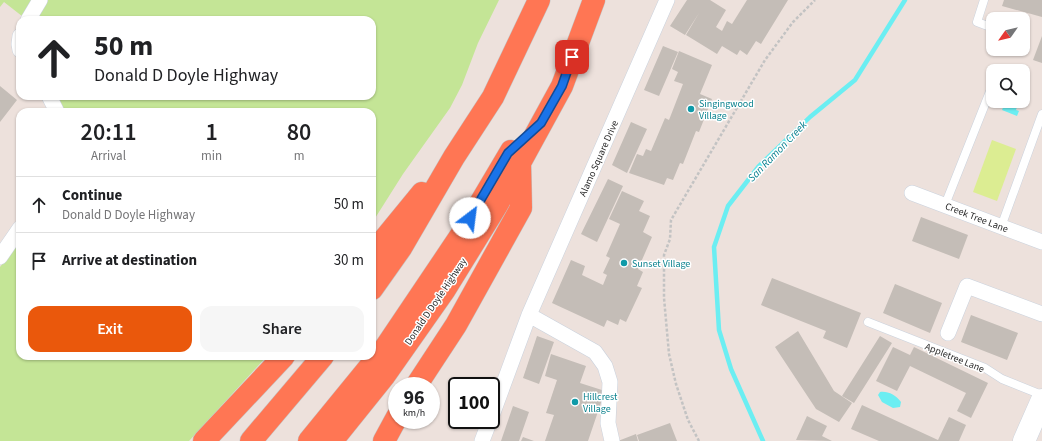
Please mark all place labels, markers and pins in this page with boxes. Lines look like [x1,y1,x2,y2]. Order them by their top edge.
pin [555,40,589,74]
place label: Singingwood Village [699,97,754,123]
marker: Singingwood Village [686,104,696,114]
place label: Sunset Village [632,257,690,271]
marker: Sunset Village [619,258,629,268]
place label: Hillcrest Village [583,390,618,416]
marker: Hillcrest Village [570,397,580,407]

